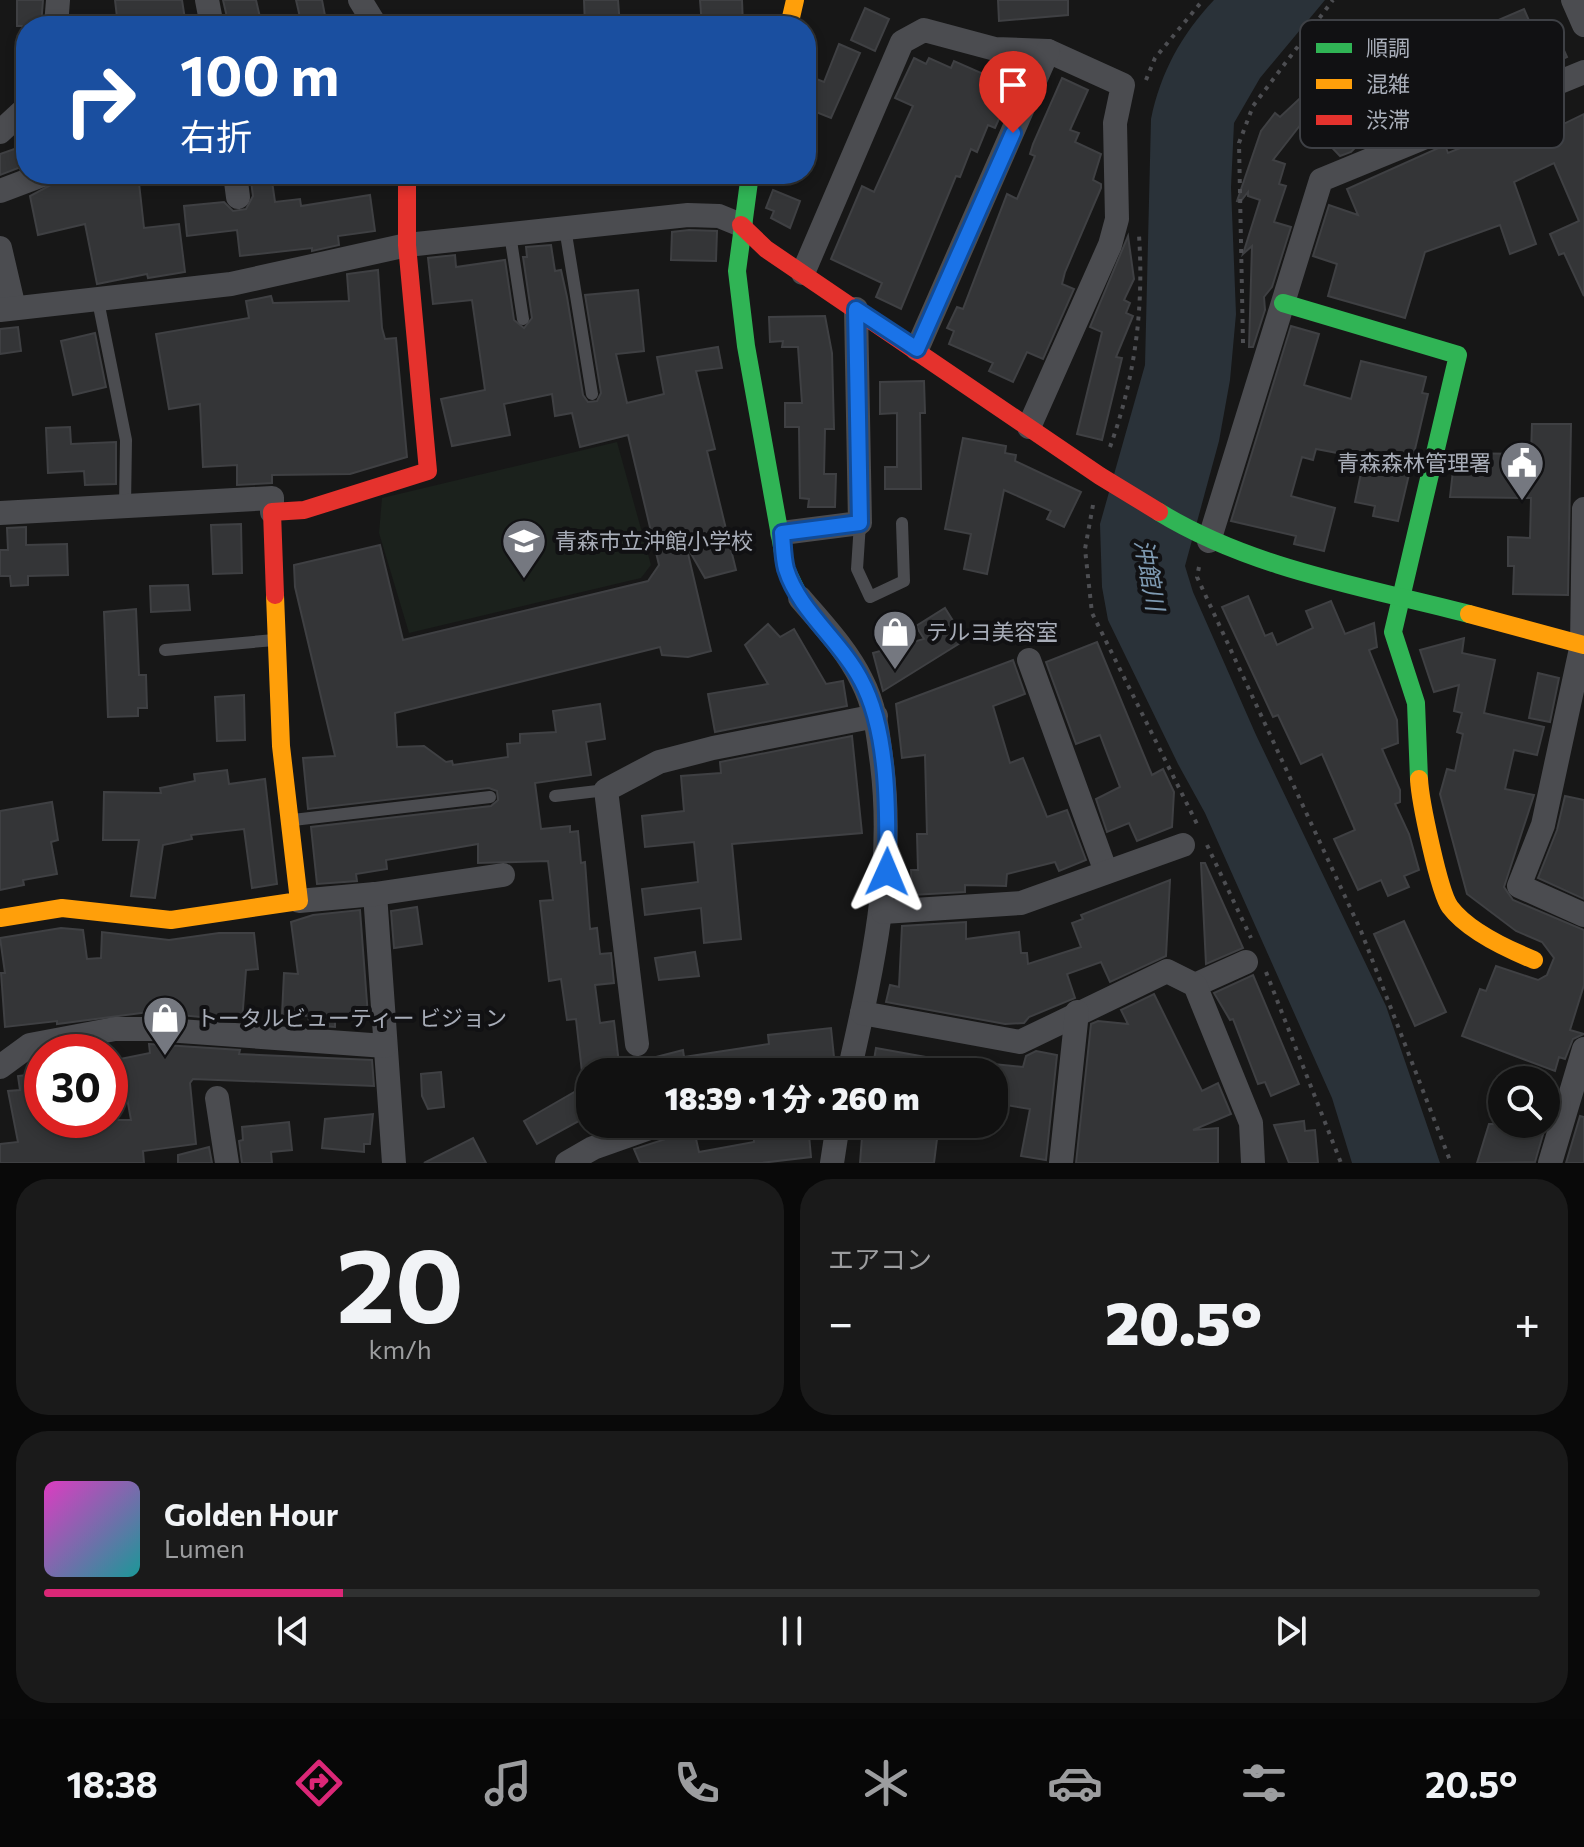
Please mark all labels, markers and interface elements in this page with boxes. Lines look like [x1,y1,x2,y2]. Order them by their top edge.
legend [1300,20,1564,148]
text: 順調 [1366,34,1410,61]
text: 100 m [180,39,339,108]
icon: right [48,48,152,152]
pin [979,51,1047,133]
icon: arrive [991,63,1035,107]
text: 混雑 [1366,70,1410,97]
text: 渋滞 [1366,106,1410,133]
text: 右折 [180,113,252,157]
public building icon: 青森森林管理署 [1498,439,1546,502]
place label: 青森森林管理署 [1337,449,1491,476]
school or university icon: 青森市立沖館小学校 [500,517,548,580]
place label: 青森市立沖館小学校 [555,527,753,554]
water label: 沖館川 [1130,537,1172,616]
shop icon: テルヨ美容室 [871,608,919,671]
place label: テルヨ美容室 [926,618,1058,645]
position arrow [845,830,929,914]
shop icon: トータルビューティー ビジョン [141,994,189,1057]
place label: トータルビューティー ビジョン [196,1004,507,1031]
speed limit sign: 30 [24,1034,128,1138]
map controls [1488,1066,1560,1138]
button: search [1488,1066,1560,1138]
text: 18:39 · 1 分 · 260 m [665,1079,919,1116]
text: 20 [336,1217,464,1344]
text: エアコン [828,1243,932,1274]
text: 20.5° [1105,1284,1262,1357]
text: − [828,1294,853,1348]
text: + [1514,1294,1540,1348]
text: km/h [368,1333,432,1364]
text: Golden Hour [164,1495,338,1532]
text: Lumen [164,1532,245,1563]
icon: previous [271,1609,315,1653]
icon: pause [770,1609,814,1653]
icon: next [1269,1609,1313,1653]
icon: directions [291,1755,347,1811]
icon: music [480,1755,536,1811]
icon: phone [669,1755,725,1811]
icon: climate [858,1755,914,1811]
icon: car [1047,1755,1103,1811]
icon: filters [1236,1755,1292,1811]
text: 18:38 [67,1761,158,1805]
text: 20.5° [1425,1761,1517,1805]

